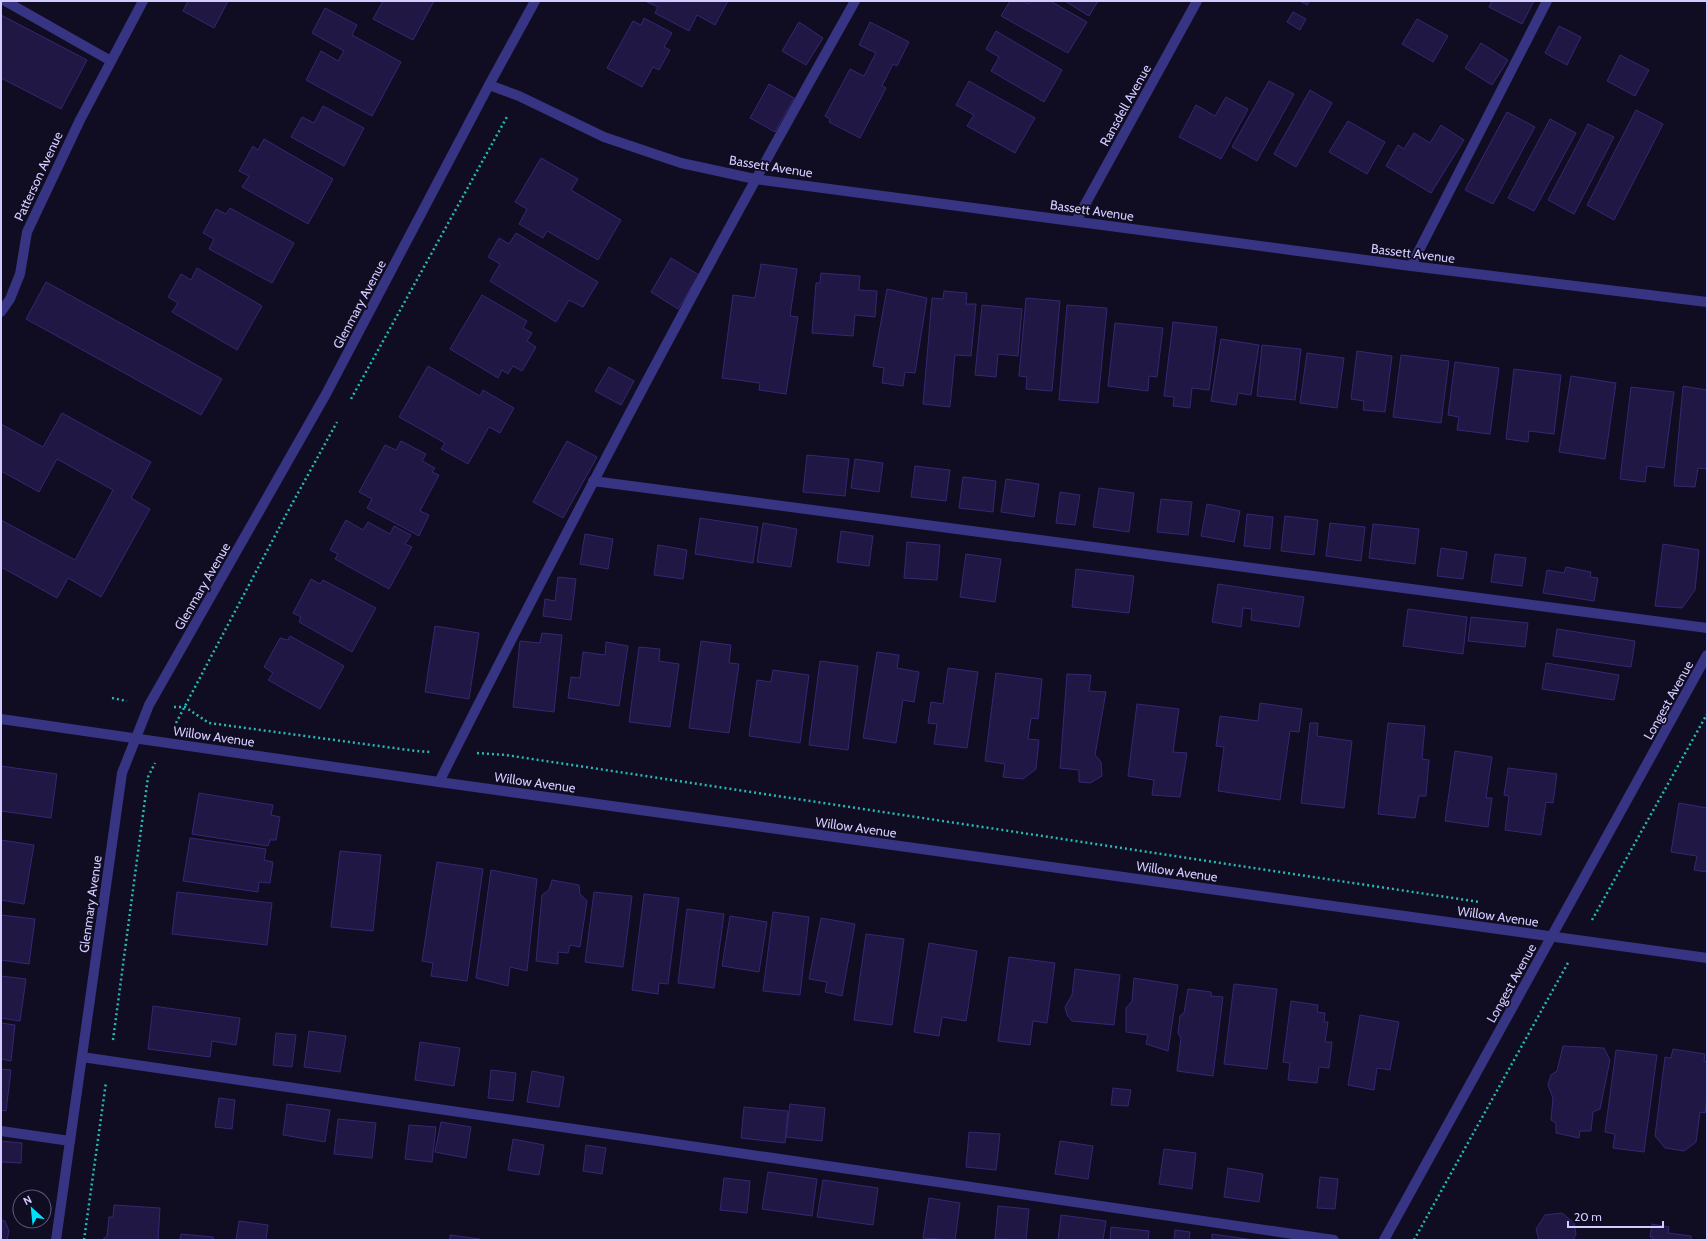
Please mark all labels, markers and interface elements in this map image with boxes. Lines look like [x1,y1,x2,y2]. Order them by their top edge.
street label: Ransdell Avenue [1096,61,1154,149]
street label: Patterson Avenue [10,128,66,223]
street label: Bassett Avenue [728,152,814,181]
street label: Bassett Avenue [1049,196,1135,224]
street label: Bassett Avenue [1370,240,1456,266]
street label: Glenmary Avenue [329,257,389,351]
street label: Glenmary Avenue [171,539,234,632]
street label: Longest Avenue [1640,657,1696,742]
street label: Willow Avenue [172,722,256,750]
street label: Willow Avenue [493,768,577,796]
street label: Willow Avenue [814,813,898,841]
street label: Glenmary Avenue [75,854,105,954]
street label: Willow Avenue [1135,857,1219,885]
street label: Willow Avenue [1456,902,1540,930]
street label: Longest Avenue [1483,940,1539,1025]
north arrow [12,1189,52,1229]
text: N [21,1192,34,1208]
scale bar [1568,1203,1663,1229]
text: 20 m [1574,1209,1602,1224]

